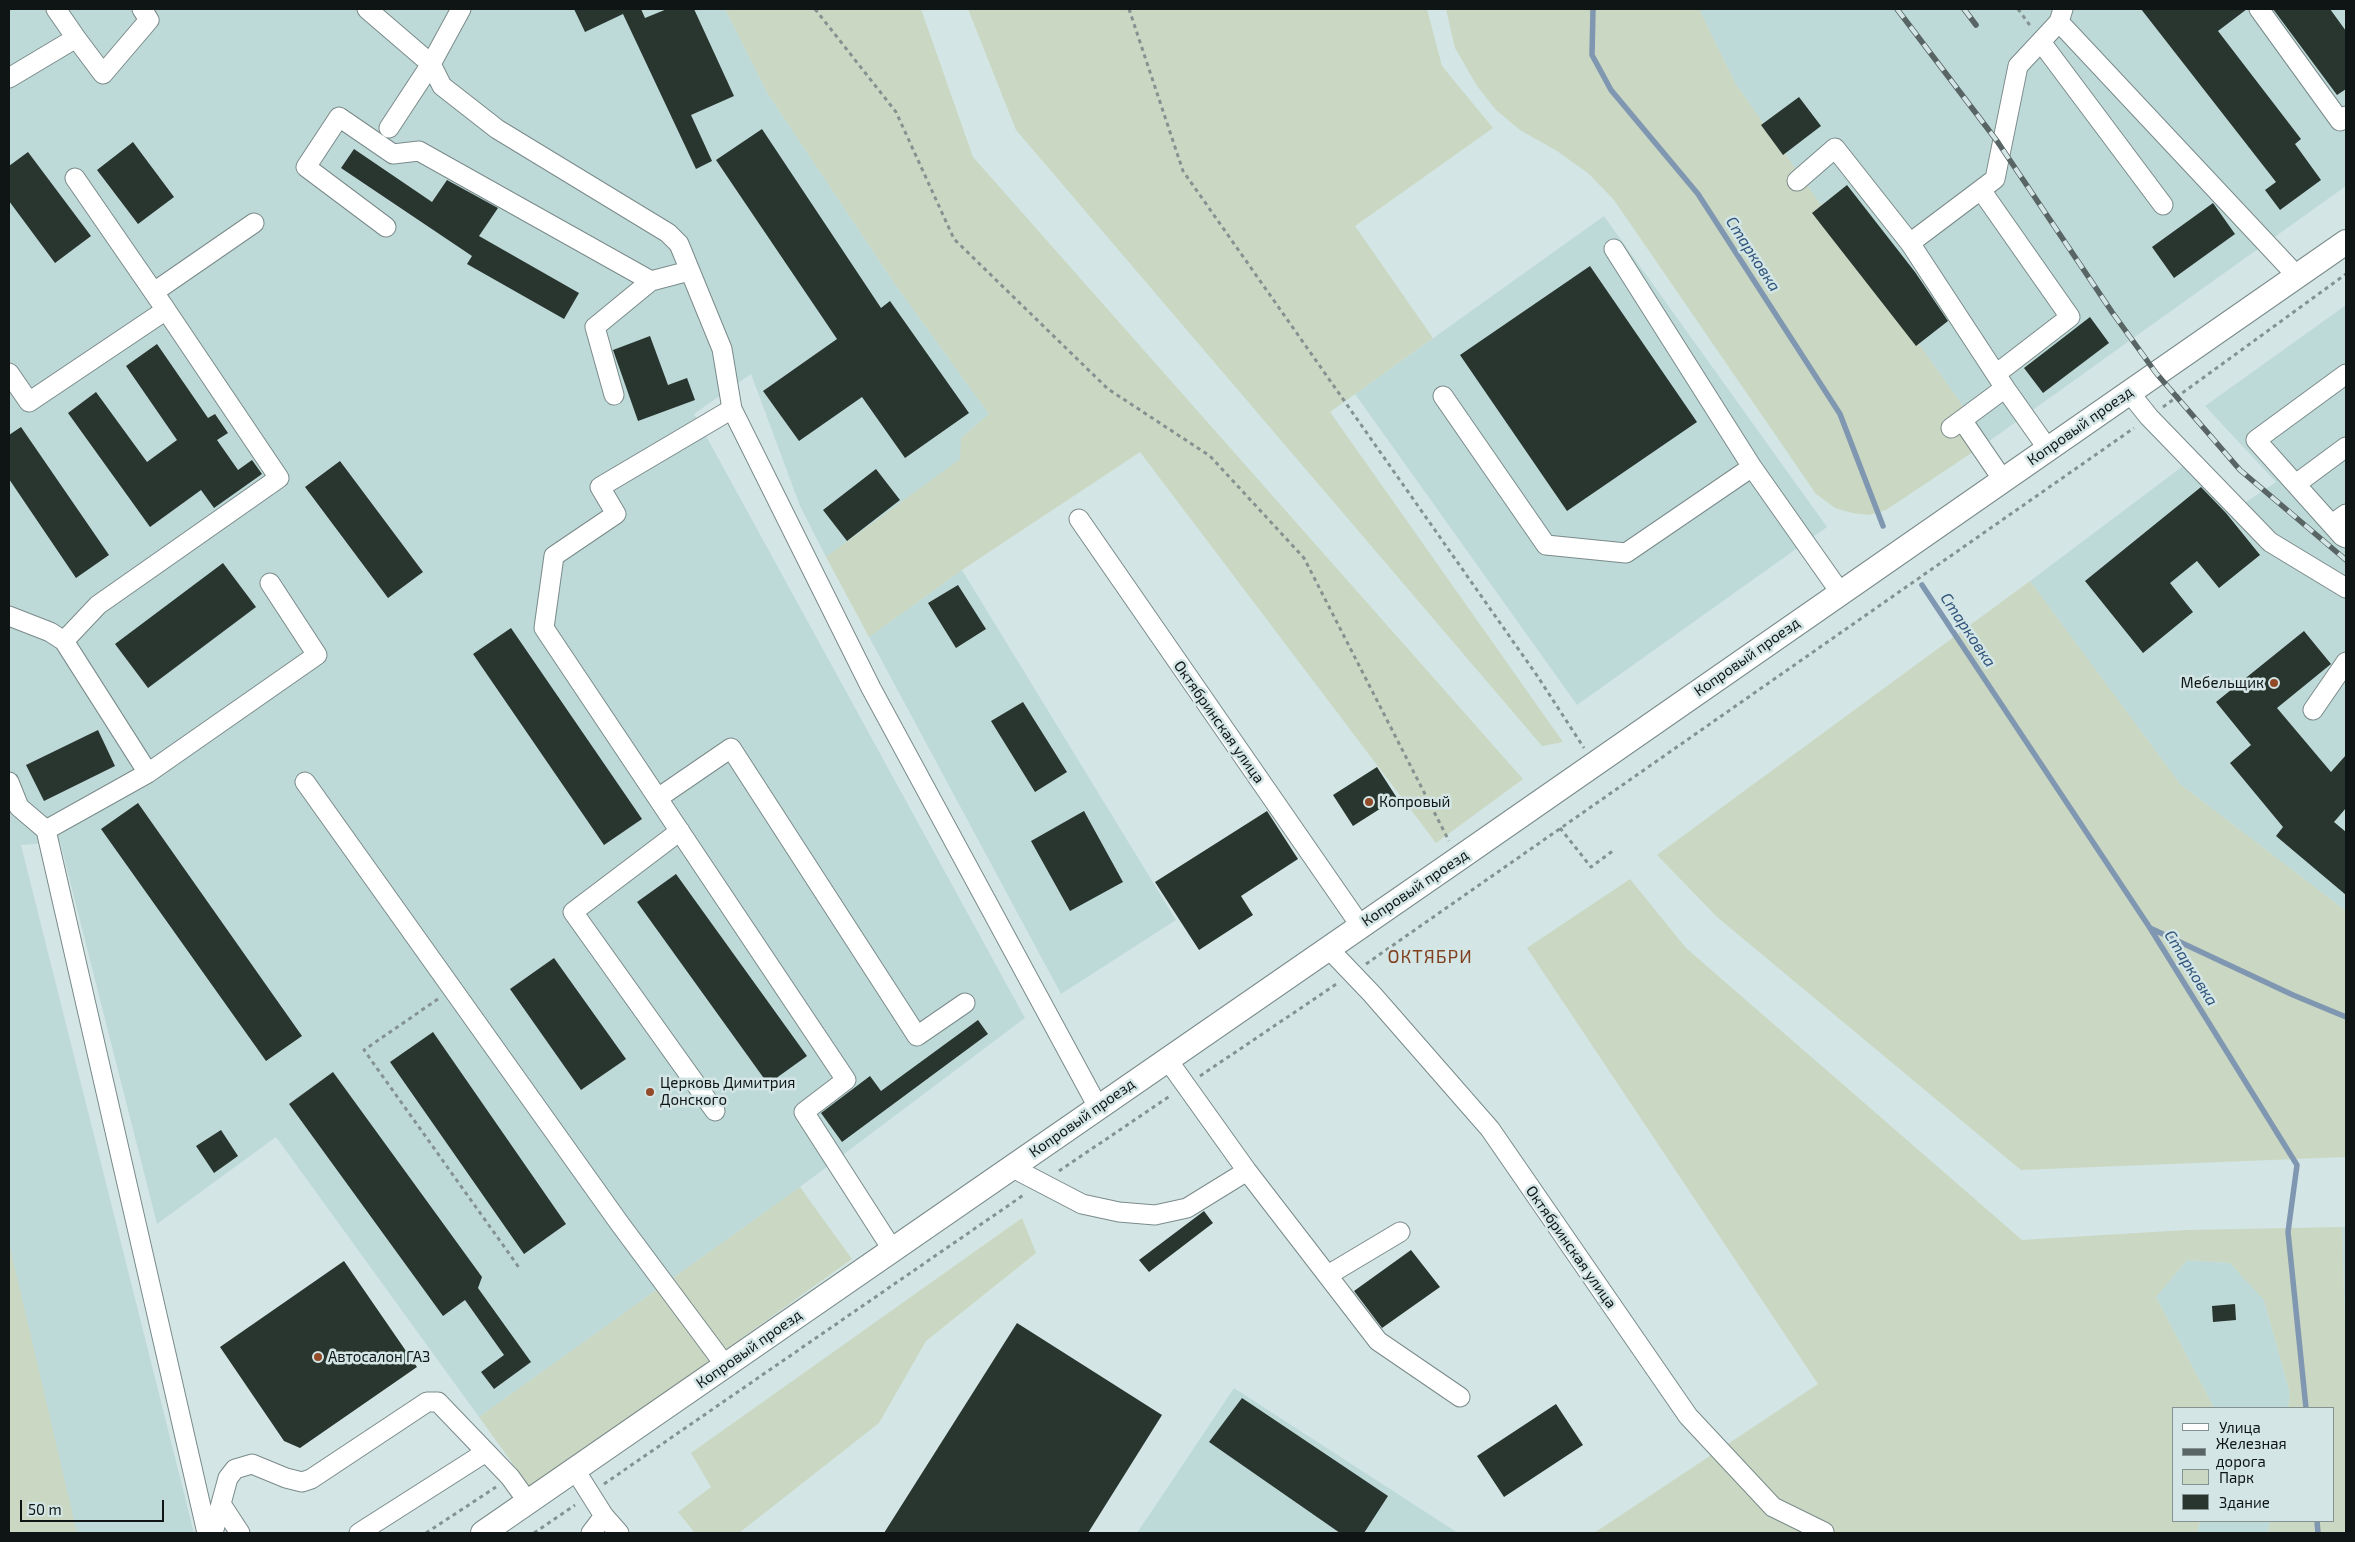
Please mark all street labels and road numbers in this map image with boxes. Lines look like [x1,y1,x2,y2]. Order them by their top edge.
street label: Копровый проезд [2024,383,2136,469]
street label: Копровый проезд [1691,614,1803,700]
street label: Октябринская улица [1170,657,1268,787]
street label: Копровый проезд [1358,846,1472,930]
street label: Копровый проезд [1026,1075,1138,1161]
street label: Октябринская улица [1522,1182,1620,1312]
street label: Копровый проезд [693,1306,805,1392]

